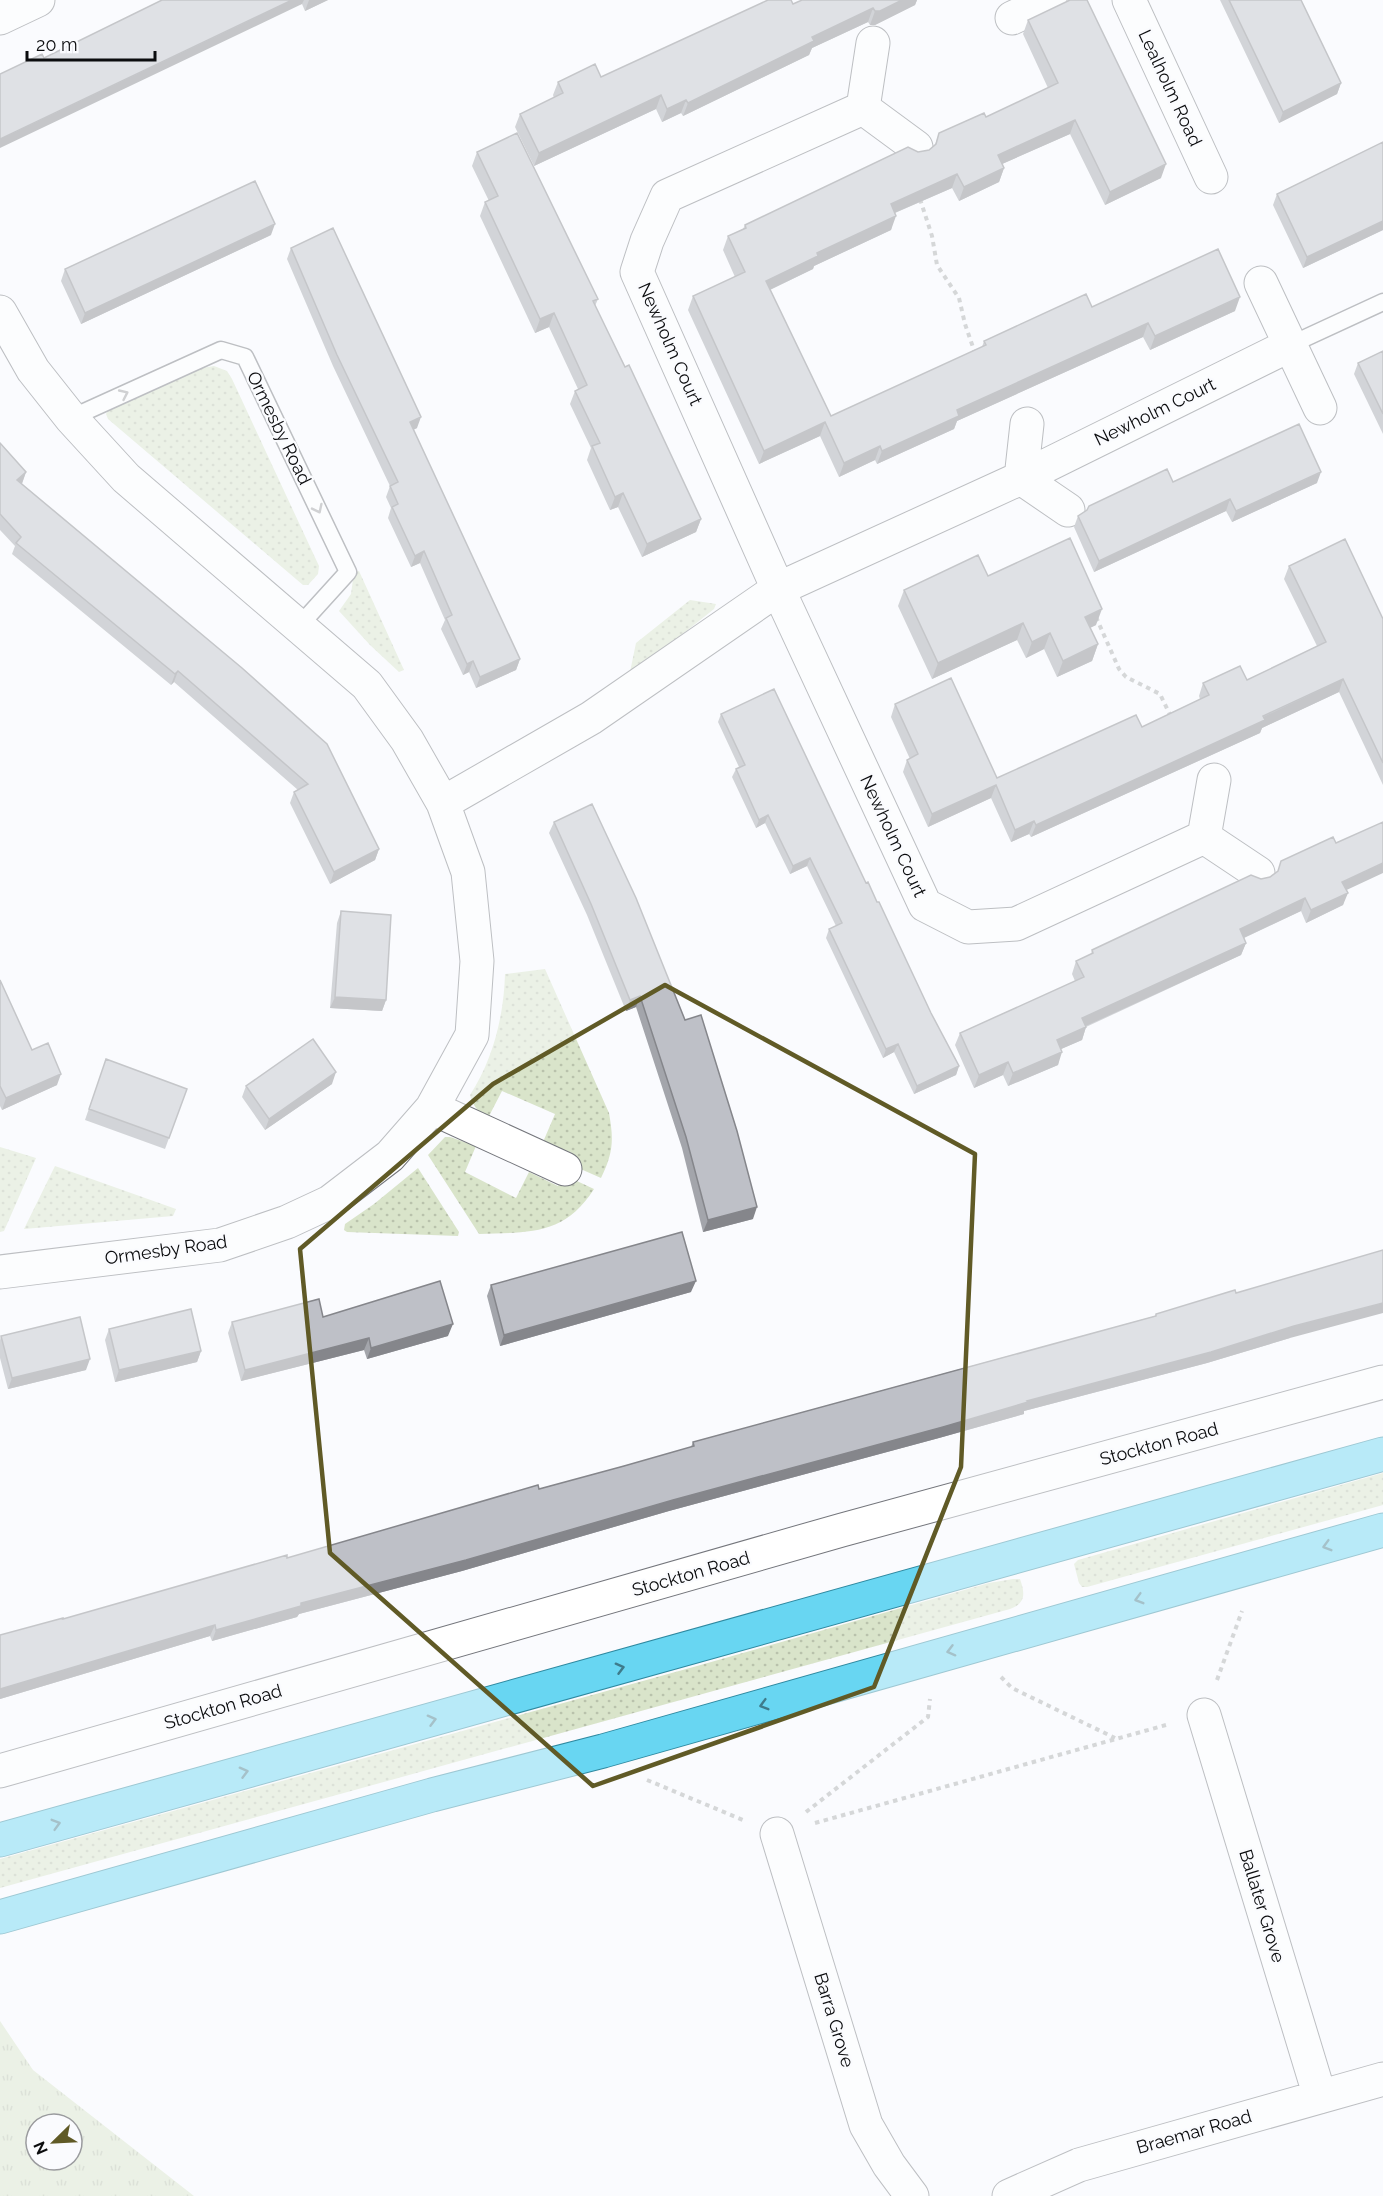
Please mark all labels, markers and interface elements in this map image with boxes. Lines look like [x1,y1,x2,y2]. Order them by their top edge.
scale bar [27,24,154,62]
street label: Lealholm Road [1134,26,1207,149]
text: 20 m [36,34,78,55]
street label: Newholm Court [634,279,707,408]
street label: Ormesby Road [243,368,316,488]
street label: Newholm Court [1091,373,1219,450]
one-way arrow [118,390,129,402]
one-way arrow [310,503,322,514]
street label: Newholm Court [856,772,931,900]
street label: Ormesby Road [103,1231,228,1268]
street label: Stockton Road [1097,1418,1220,1469]
one-way arrow [1322,1539,1333,1551]
street label: Stockton Road [630,1547,752,1600]
one-way arrow [1134,1592,1144,1605]
one-way arrow [946,1644,957,1656]
one-way arrow [615,1662,625,1675]
street label: Stockton Road [162,1680,284,1733]
one-way arrow [759,1698,770,1710]
one-way arrow [427,1714,437,1727]
one-way arrow [238,1767,249,1779]
one-way arrow [50,1819,61,1831]
street label: Ballater Grove [1235,1847,1290,1965]
street label: Barra Grove [810,1970,859,2070]
street label: Braemar Road [1134,2105,1254,2158]
north arrow [24,2112,84,2172]
text: N [30,2138,52,2157]

